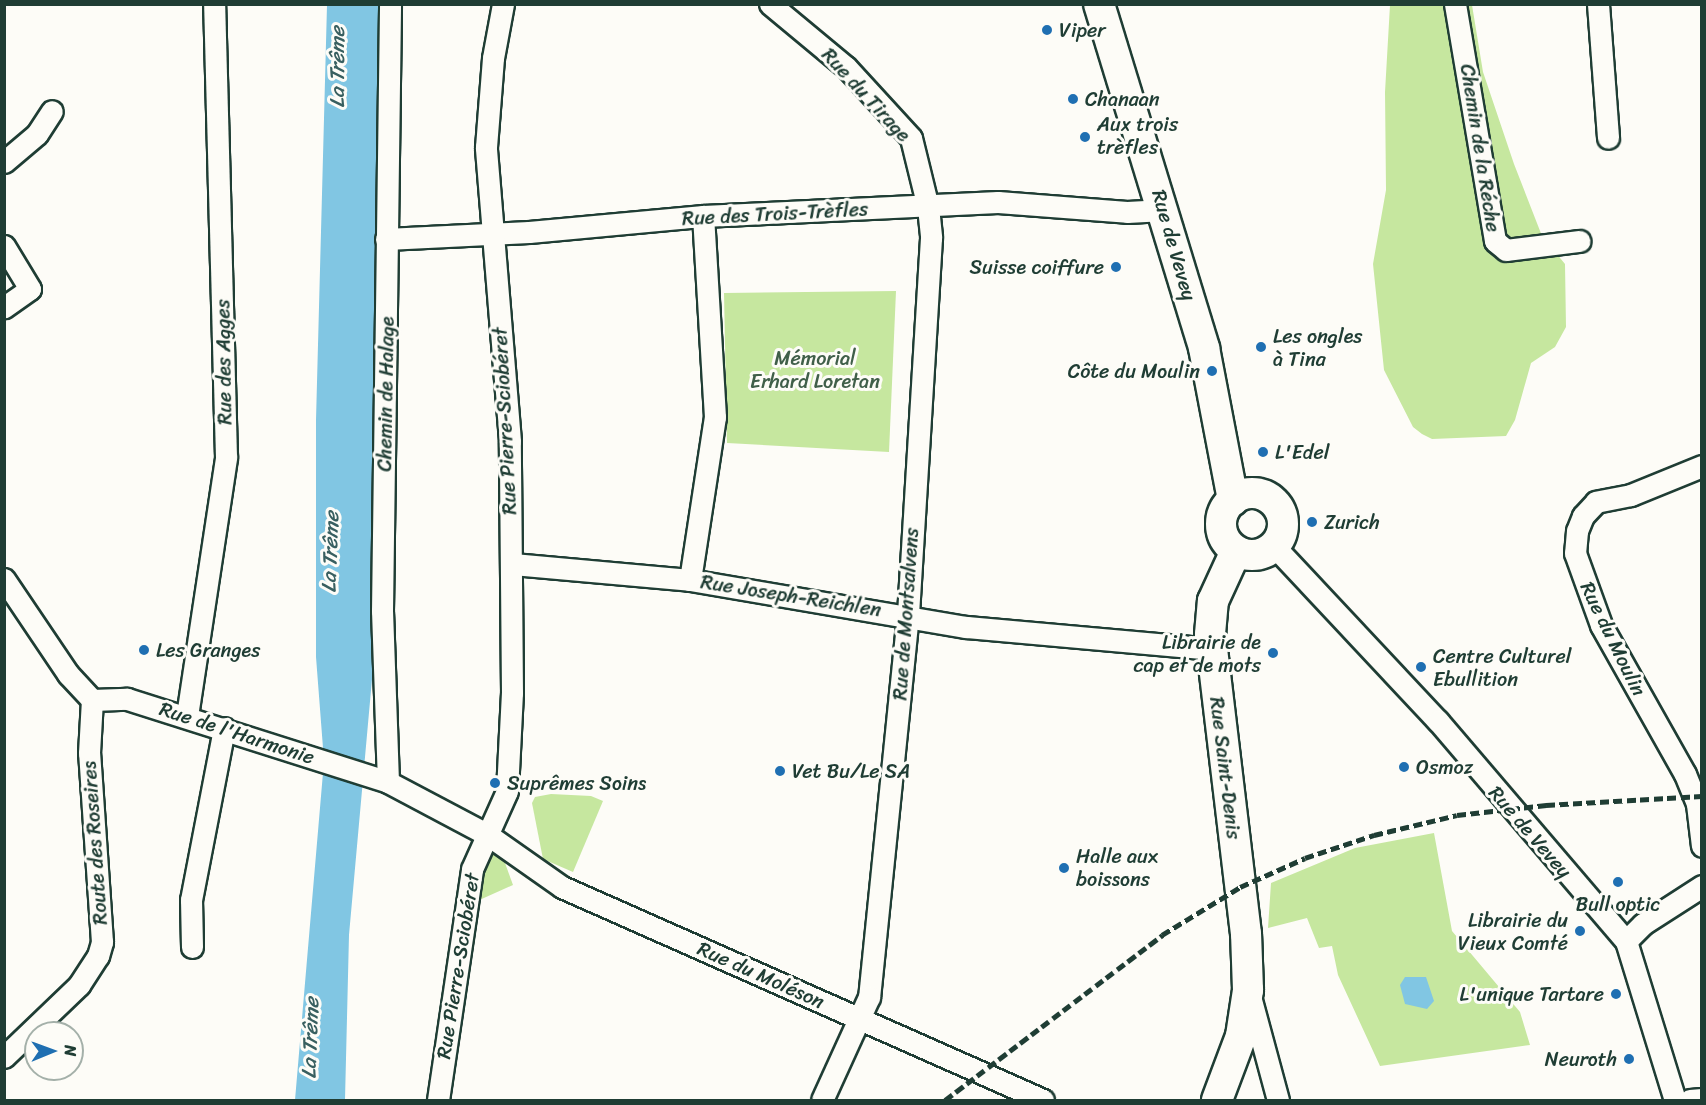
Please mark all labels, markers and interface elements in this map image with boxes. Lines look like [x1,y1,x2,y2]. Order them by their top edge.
place label: Viper [1059,18,1105,42]
marker: Viper [1040,23,1054,37]
water label: La Trême [324,26,350,108]
street label: Rue du Tirage [817,43,915,147]
street label: Chemin de la Réche [1455,62,1505,234]
place label: Chanaan [1085,87,1160,111]
marker: Chanaan [1066,92,1080,106]
place label: Aux trois trèfles [1097,113,1177,160]
marker: Aux trois trèfles [1078,130,1092,144]
street label: Rue de Vevey [1147,186,1201,304]
street label: Rue des Trois-Trèfles [681,197,869,231]
place label: Suisse coiffure [969,255,1104,279]
marker: Suisse coiffure [1109,260,1123,274]
street label: Rue des Agges [211,299,237,425]
street label: Chemin de Halage [373,316,399,472]
place label: Les ongles à Tina [1273,324,1363,371]
street label: Rue Pierre-Sciobéret [488,327,522,515]
marker: Les ongles à Tina [1254,340,1268,354]
park label: Mémorial Erhard Loretan [749,346,881,393]
place label: Côte du Moulin [1067,359,1200,383]
marker: Côte du Moulin [1205,364,1219,378]
place label: L'Edel [1275,440,1329,464]
marker: L'Edel [1256,445,1270,459]
place label: Zurich [1324,510,1380,534]
water label: La Trême [316,511,344,593]
marker: Zurich [1305,515,1319,529]
street label: Rue de Montsalvens [888,527,924,701]
street label: Rue Joseph-Reichlen [699,570,883,622]
street label: Rue du Moulin [1575,578,1651,700]
place label: Librairie de cap et de mots [1133,630,1261,677]
place label: Les Granges [156,638,261,662]
marker: Les Granges [137,643,151,657]
place label: Centre Culturel Ebullition [1433,644,1571,691]
marker: Librairie de cap et de mots [1266,646,1280,660]
marker: Centre Culturel Ebullition [1414,660,1428,674]
street label: Rue Saint-Denis [1204,696,1246,840]
street label: Rue de l'Harmonie [156,697,318,769]
place label: Osmoz [1416,755,1473,779]
street label: Route des Roseires [77,759,113,927]
place label: Vet Bu/Le SA [792,759,910,783]
marker: Osmoz [1397,760,1411,774]
marker: Vet Bu/Le SA [773,764,787,778]
place label: Suprêmes Soins [507,771,648,795]
marker: Suprêmes Soins [488,776,502,790]
street label: Rue de Vevey [1483,781,1577,883]
place label: Halle aux boissons [1076,844,1158,891]
marker: Halle aux boissons [1057,861,1071,875]
street label: Rue Pierre-Sciobéret [432,872,484,1060]
marker: Bull optic [1611,875,1625,889]
place label: Bull optic [1576,892,1660,916]
place label: Librairie du Vieux Comté [1457,908,1568,955]
marker: Librairie du Vieux Comté [1573,924,1587,938]
street label: Rue du Moléson [693,936,829,1014]
place label: L'unique Tartare [1460,982,1604,1006]
marker: L'unique Tartare [1609,987,1623,1001]
water label: La Trême [296,997,324,1079]
north arrow [24,1021,84,1081]
text: N [56,1045,85,1057]
place label: Neuroth [1545,1047,1617,1071]
marker: Neuroth [1622,1052,1636,1066]

